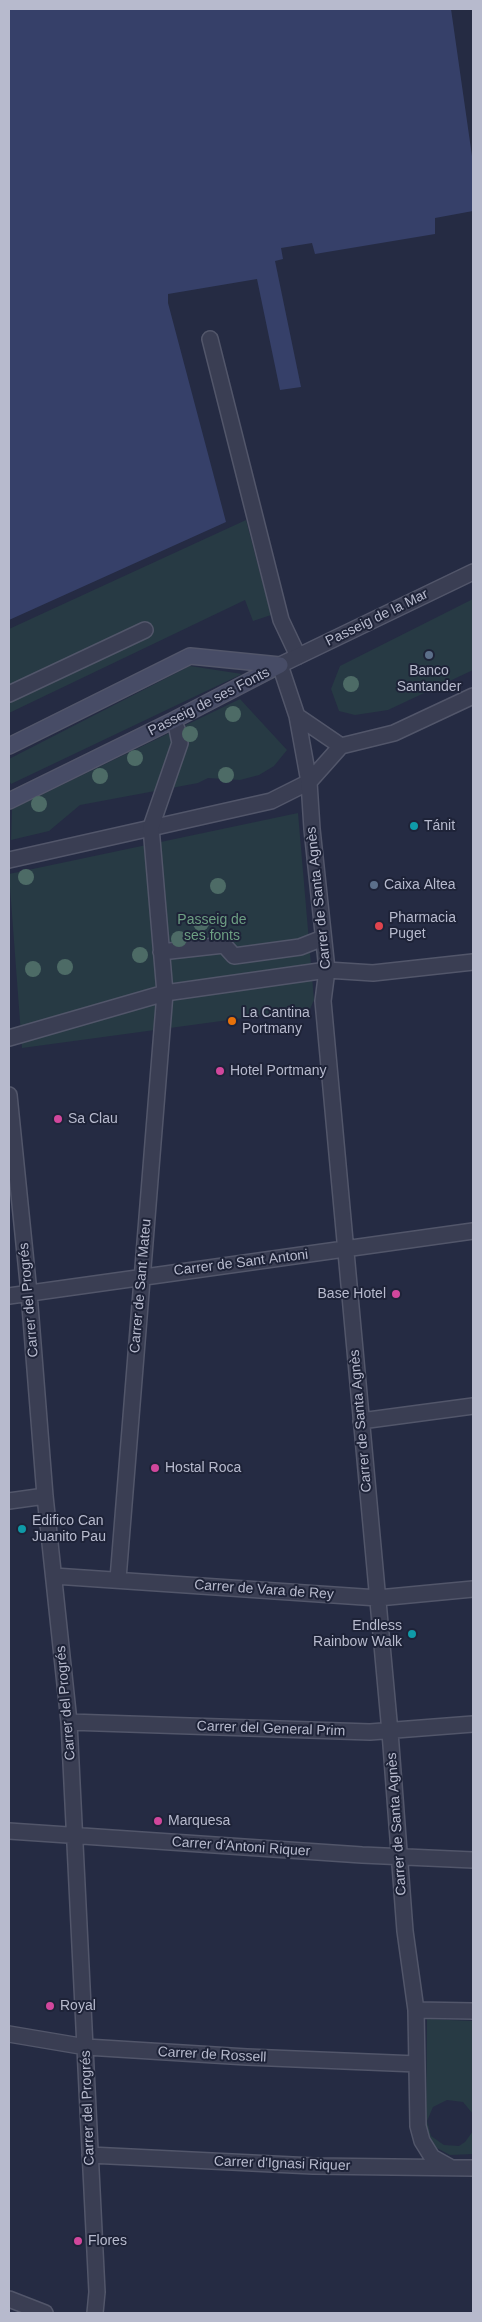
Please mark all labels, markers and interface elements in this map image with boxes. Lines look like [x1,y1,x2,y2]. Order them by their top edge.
street label: Passeig de la Mar [323,586,431,650]
marker: Banco Santander [423,649,435,661]
place label: Banco Santander [397,663,461,696]
street label: Passeig de ses Fonts [146,664,272,740]
place label: Tánit [424,818,455,834]
marker: Tánit [408,820,420,832]
street label: Carrer de Santa Agnès [303,826,335,970]
place label: Caixa Altea [384,877,456,893]
marker: Caixa Altea [368,879,380,891]
place label: Pharmacia Puget [389,910,456,942]
park label: Passeig de ses fonts [177,912,247,944]
marker: Pharmacia Puget [373,920,385,932]
place label: La Cantina Portmany [242,1005,310,1038]
marker: La Cantina Portmany [226,1015,238,1027]
place label: Hotel Portmany [230,1063,326,1079]
marker: Hotel Portmany [214,1065,226,1077]
place label: Sa Clau [68,1111,118,1127]
marker: Sa Clau [52,1113,64,1125]
street label: Carrer de Sant Mateu [127,1218,155,1354]
street label: Carrer del Progrés [16,1242,42,1358]
street label: Carrer de Sant Antoni [173,1246,309,1280]
place label: Base Hotel [318,1286,386,1302]
marker: Base Hotel [390,1288,402,1300]
street label: Carrer de Santa Agnès [346,1349,376,1493]
place label: Hostal Roca [165,1460,241,1476]
marker: Hostal Roca [149,1462,161,1474]
place label: Edifico Can Juanito Pau [32,1513,106,1545]
marker: Edifico Can Juanito Pau [16,1523,28,1535]
street label: Carrer de Vara de Rey [194,1577,334,1603]
place label: Endless Rainbow Walk [313,1618,402,1650]
marker: Endless Rainbow Walk [406,1628,418,1640]
street label: Carrer del Progrés [53,1645,79,1761]
street label: Carrer del General Prim [196,1718,346,1740]
street label: Carrer de Santa Agnès [384,1752,410,1896]
place label: Marquesa [168,1813,230,1829]
marker: Marquesa [152,1815,164,1827]
street label: Carrer d'Antoni Riquer [171,1834,311,1860]
place label: Royal [60,1998,96,2014]
marker: Royal [44,2000,56,2012]
street label: Carrer de Rossell [157,2044,267,2066]
street label: Carrer del Progrés [78,2050,98,2166]
street label: Carrer d'Ignasi Riquer [213,2153,351,2175]
place label: Flores [88,2233,127,2249]
marker: Flores [72,2235,84,2247]

